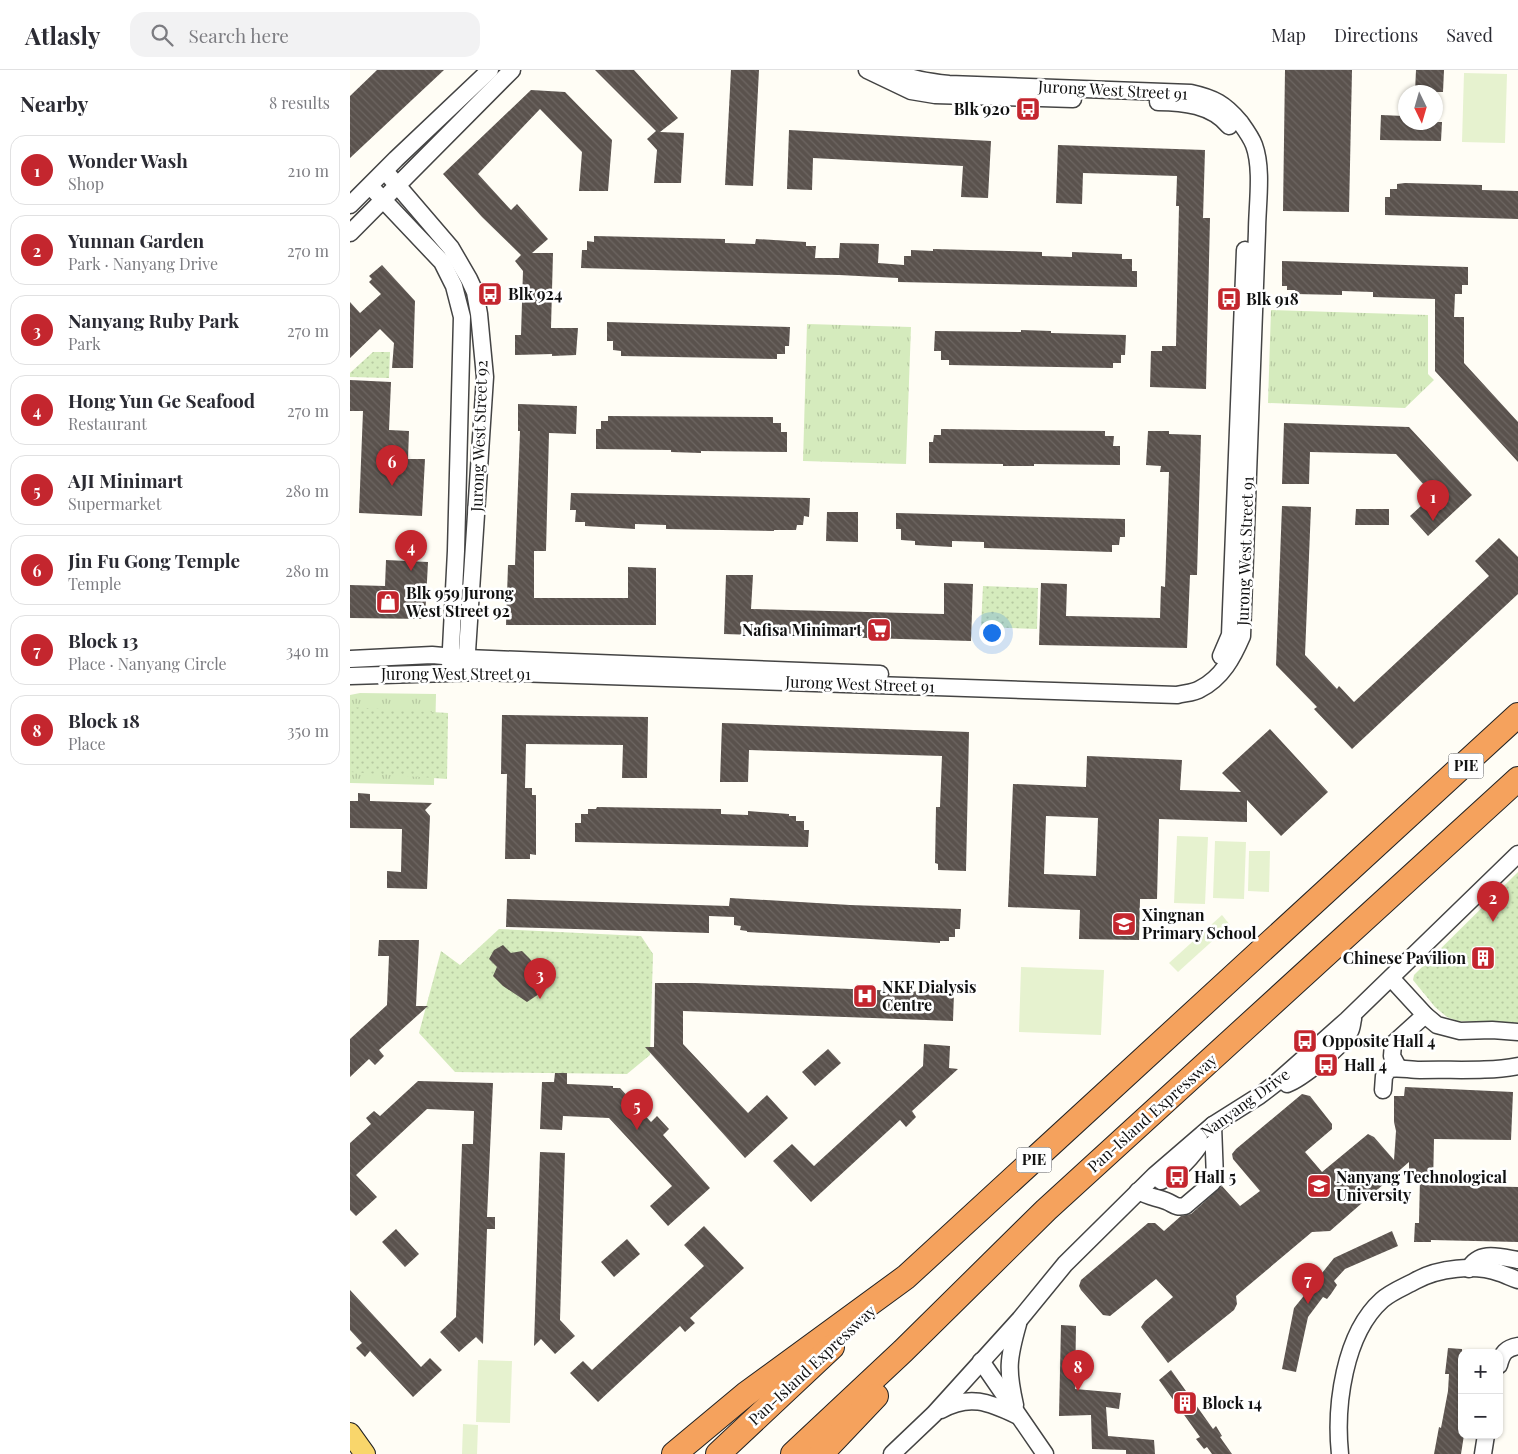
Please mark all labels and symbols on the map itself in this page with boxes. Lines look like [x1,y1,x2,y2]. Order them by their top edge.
street label: Jurong West Street 91 [1037,75,1188,104]
north arrow [1398,85,1443,130]
bus stop icon: Blk 920 [1015,96,1041,122]
place label: Blk 920 [954,98,1010,119]
bus stop icon: Blk 924 [477,281,503,307]
place label: Blk 924 [508,283,562,304]
bus stop icon: Blk 918 [1216,286,1242,312]
place label: Blk 918 [1246,288,1299,309]
street label: Jurong West Street 92 [465,360,492,513]
pin: 6 [376,445,408,486]
street label: Jurong West Street 91 [1231,476,1258,627]
pin: 1 [1417,480,1449,521]
pin: 4 [395,530,427,571]
place label: Blk 959 Jurong West Street 92 [405,582,514,621]
shop icon: Blk 959 Jurong West Street 92 [375,589,401,615]
supermarket icon: Nafisa Minimart [866,617,892,643]
place label: Nafisa Minimart [742,619,862,640]
your location [979,620,1005,646]
street label: Jurong West Street 91 [380,663,531,684]
street label: Jurong West Street 91 [784,670,935,697]
road number: PIE [1448,754,1484,778]
pin: 2 [1477,881,1509,922]
place label: Xingnan Primary School [1142,904,1257,943]
school or university icon: Xingnan Primary School [1111,911,1137,937]
building icon: Chinese Pavilion [1470,945,1496,971]
place label: Chinese Pavilion [1343,947,1466,968]
pin: 3 [524,958,556,999]
place label: NKF Dialysis Centre [882,976,976,1015]
hospital icon: NKF Dialysis Centre [852,983,878,1009]
bus stop icon: Opposite Hall 4 [1292,1028,1318,1054]
place label: Opposite Hall 4 [1322,1030,1436,1051]
street label: Pan-Island Expressway [1083,1049,1221,1176]
bus stop icon: Hall 4 [1313,1052,1339,1078]
place label: Hall 4 [1344,1054,1387,1075]
street label: Nanyang Drive [1196,1063,1293,1142]
pin: 5 [621,1089,653,1130]
road number: PIE [1016,1148,1052,1172]
bus stop icon: Hall 5 [1164,1164,1190,1190]
place label: Hall 5 [1194,1166,1236,1187]
place label: Nanyang Technological University [1336,1166,1507,1205]
school or university icon: Nanyang Technological University [1306,1173,1332,1199]
pin: 7 [1292,1263,1324,1304]
street label: Pan-Island Expressway [743,1300,880,1429]
pin: 8 [1062,1350,1094,1391]
building icon: Block 14 [1172,1390,1198,1416]
place label: Block 14 [1202,1392,1262,1413]

